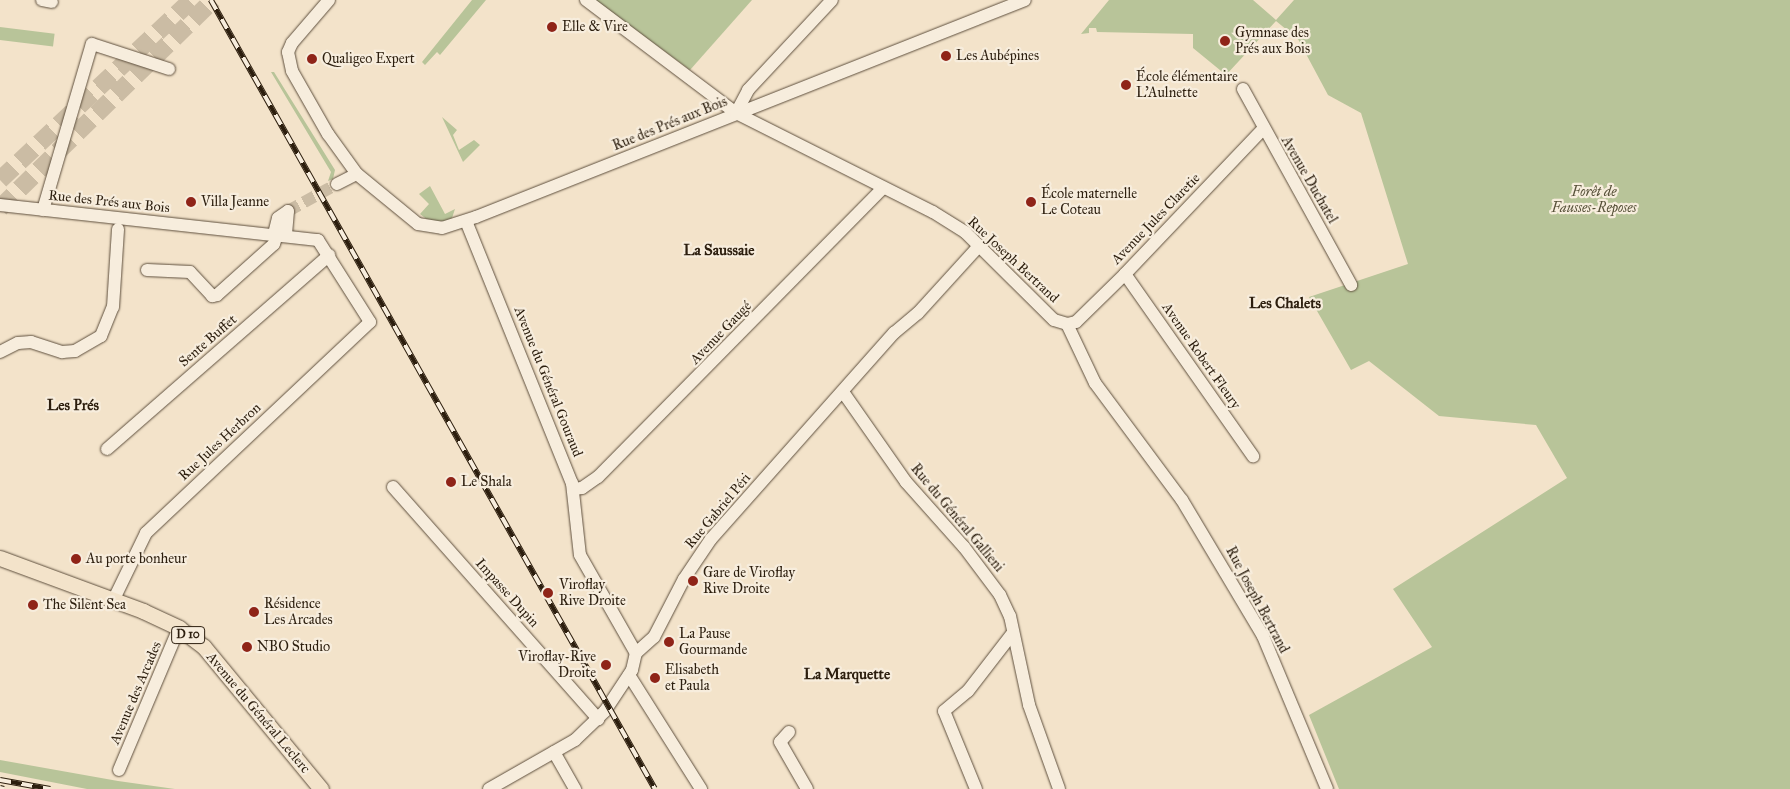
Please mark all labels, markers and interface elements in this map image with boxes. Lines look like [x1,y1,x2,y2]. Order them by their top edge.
place label: Elle & Vire [562,19,628,35]
marker: Elle & Vire [546,21,558,33]
place label: Gymnase des Prés aux Bois [1235,25,1310,58]
marker: Gymnase des Prés aux Bois [1219,35,1231,47]
place label: Les Aubépines [956,48,1039,64]
marker: Les Aubépines [940,50,952,62]
place label: Qualigeo Expert [322,51,415,67]
marker: Qualigeo Expert [306,53,318,65]
place label: École élémentaire L'Aulnette [1136,69,1238,102]
marker: École élémentaire L'Aulnette [1120,79,1132,91]
street label: Rue des Prés aux Bois [610,93,730,155]
street label: Avenue Duchatel [1277,133,1341,227]
street label: Avenue Jules Claretie [1108,170,1204,268]
park label: Forêt de Fausses-Reposes [1551,184,1637,216]
place label: École maternelle Le Coteau [1041,186,1137,218]
street label: Rue des Prés aux Bois [47,187,171,217]
place label: Villa Jeanne [201,194,269,210]
marker: Villa Jeanne [185,196,197,208]
marker: École maternelle Le Coteau [1025,196,1037,208]
street label: Rue Joseph Bertrand [964,214,1062,306]
district label: La Saussaie [683,242,755,260]
district label: Les Chalets [1249,295,1321,313]
street label: Avenue Gaugé [687,298,755,368]
street label: Avenue Robert Fleury [1158,300,1244,412]
street label: Avenue du Général Gouraud [510,304,586,460]
street label: Sente Buffet [176,311,240,371]
district label: Les Prés [47,397,99,415]
street label: Rue Jules Herbron [175,400,265,484]
street label: Rue du Général Gallieni [907,461,1007,575]
street label: Rue Gabriel Péri [682,470,754,552]
place label: Le Shala [461,474,512,490]
marker: Le Shala [445,476,457,488]
street label: Rue Joseph Bertrand [1222,544,1292,656]
place label: Au porte bonheur [86,551,187,567]
marker: Au porte bonheur [70,553,82,565]
street label: Impasse Dupin [472,555,542,631]
place label: Gare de Viroflay Rive Droite [703,565,795,598]
marker: Gare de Viroflay Rive Droite [687,575,699,587]
place label: Viroflay Rive Droite [559,577,626,610]
marker: Viroflay Rive Droite [541,586,555,600]
place label: Résidence Les Arcades [264,596,333,628]
place label: The Silent Sea [43,597,126,613]
marker: The Silent Sea [27,599,39,611]
marker: Résidence Les Arcades [248,606,260,618]
road number: D 10 [170,626,206,644]
place label: La Pause Gourmande [679,626,747,658]
marker: La Pause Gourmande [663,636,675,648]
street label: Avenue des Arcades [107,639,165,747]
place label: NBO Studio [257,639,330,655]
marker: NBO Studio [241,641,253,653]
street label: Avenue du Général Leclerc [202,649,314,777]
place label: Viroflay-Rive Droite [518,649,596,682]
marker: Viroflay-Rive Droite [600,659,612,671]
place label: Elisabeth et Paula [665,662,719,694]
district label: La Marquette [804,666,890,684]
marker: Elisabeth et Paula [649,672,661,684]

